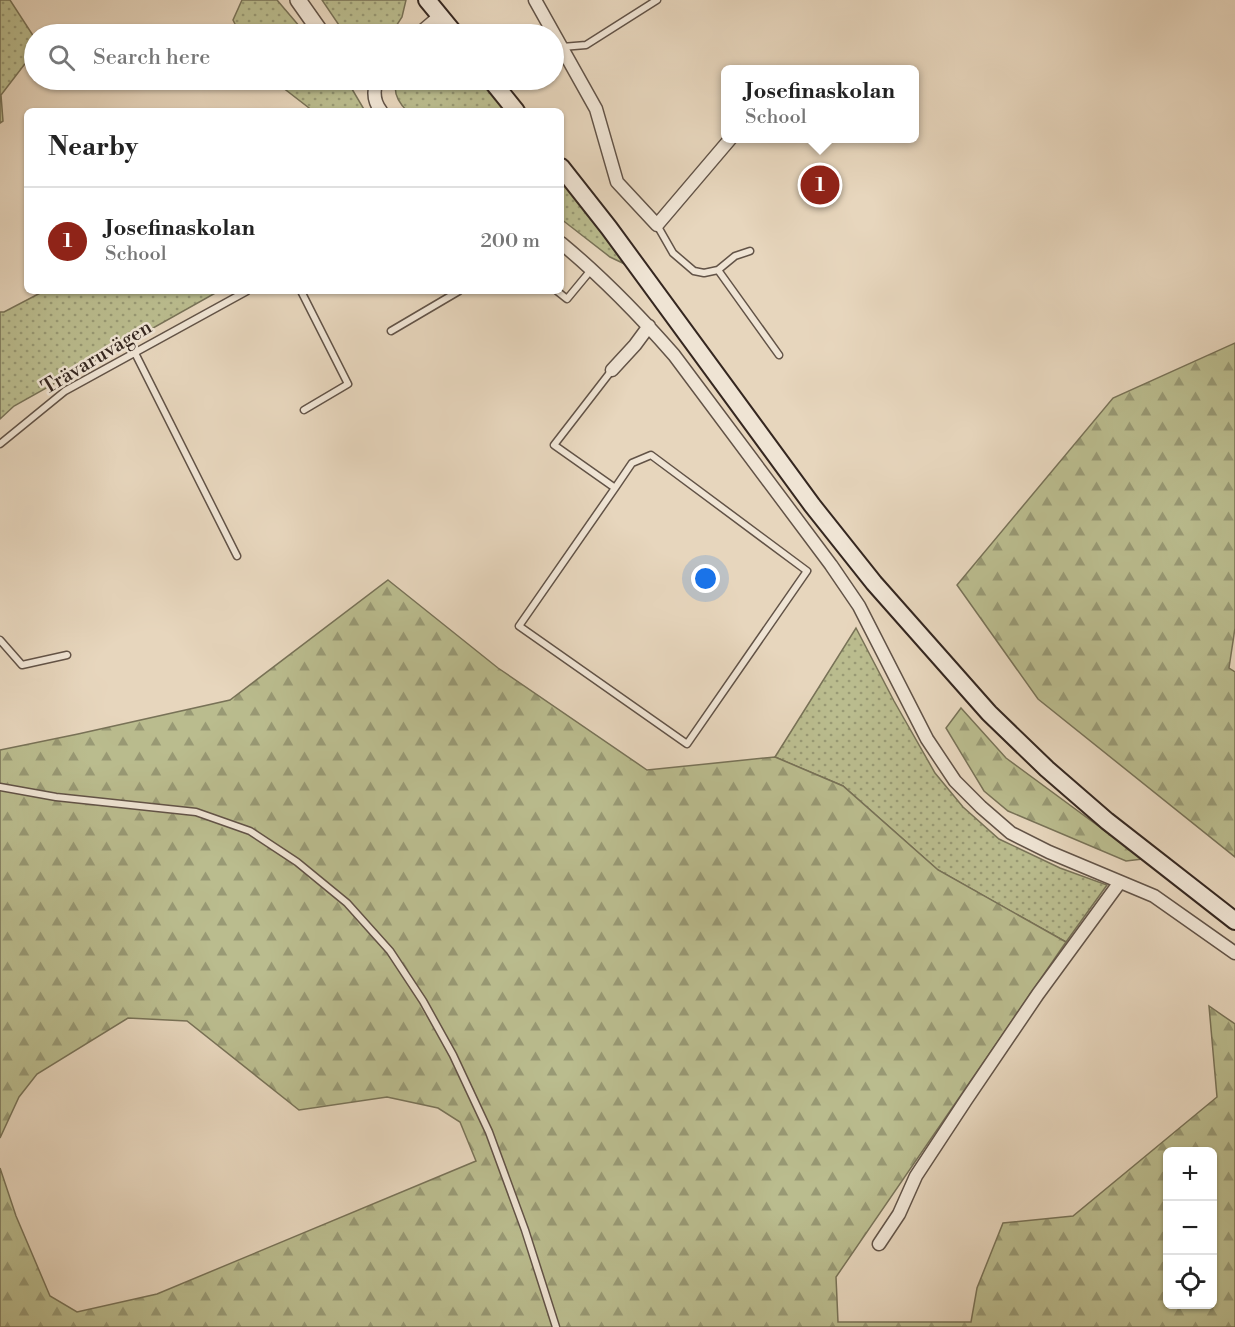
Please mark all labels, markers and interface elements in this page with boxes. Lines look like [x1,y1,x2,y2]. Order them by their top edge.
search box [24,24,564,90]
icon: search [45,41,78,74]
text: Search here [93,44,210,71]
popup [721,65,919,143]
text: Josefinaskolan [745,78,895,105]
text: School [745,105,807,130]
text: Nearby [48,131,138,163]
pin: 1 [800,162,840,207]
text: Josefinaskolan [105,215,255,242]
text: 1 [63,229,72,254]
text: 200 m [480,229,540,254]
text: School [105,242,167,267]
street label: Trävaruvägen [37,315,157,401]
your location [691,564,720,593]
map controls [1163,1147,1217,1309]
button: + [1163,1147,1217,1201]
button: − [1163,1201,1217,1255]
button: locate [1163,1255,1217,1309]

